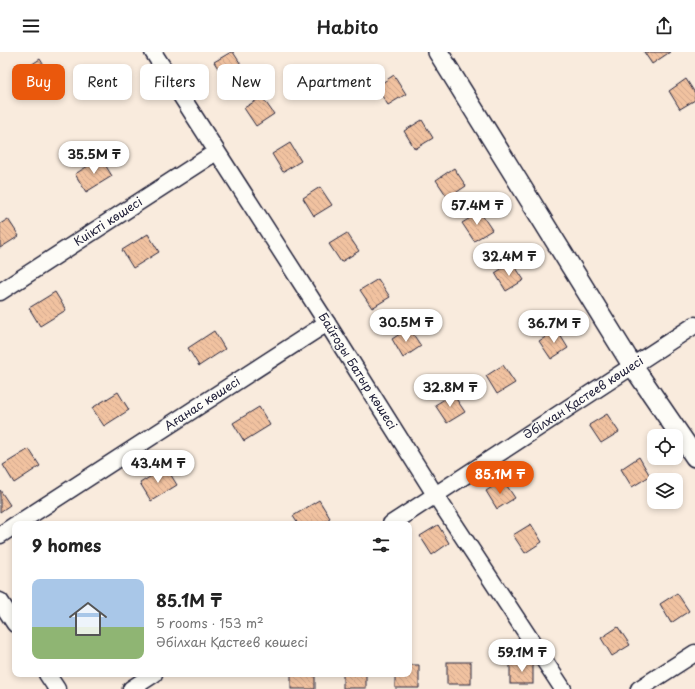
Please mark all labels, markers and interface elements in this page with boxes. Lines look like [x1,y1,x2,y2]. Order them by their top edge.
text: Habito [317,13,378,40]
icon: menu [20,15,42,37]
icon: share [653,15,675,37]
chip: Buy [12,64,65,100]
chip: Rent [73,64,132,100]
chip: Filters [140,64,209,100]
chip: New [217,64,275,100]
chip: Apartment [283,64,385,100]
pin: 35.5M ₸ [57,141,131,175]
text: 35.5M ₸ [67,144,121,163]
street label: Киікті көшесі [70,192,145,250]
pin: 57.4M ₸ [440,192,514,226]
text: 57.4M ₸ [451,195,503,214]
pin: 32.4M ₸ [472,243,546,277]
text: 32.4M ₸ [482,246,536,265]
street label: Байғозы Батыр көшесі [315,309,402,433]
pin: 30.5M ₸ [369,309,443,343]
pin: 36.7M ₸ [517,310,591,344]
text: 30.5M ₸ [379,312,433,331]
text: 36.7M ₸ [527,313,581,332]
street label: Әбілхан Қастеев көшесі [519,351,647,443]
street label: Ағанас көшесі [160,372,243,434]
pin: 32.8M ₸ [413,374,487,408]
text: 32.8M ₸ [423,377,477,396]
map controls [647,429,683,509]
button: locate [647,429,683,465]
pin: 43.4M ₸ [121,450,195,484]
text: 43.4M ₸ [131,453,185,472]
pin: 85.1M ₸ [463,461,537,495]
text: 85.1M ₸ [475,464,525,483]
button: layers [647,473,683,509]
text: 9 homes [32,532,101,558]
icon: filters [370,534,392,556]
text: 85.1M ₸ [156,587,222,613]
icon: home [64,595,112,643]
text: 5 rooms · 153 m² [156,613,264,632]
text: Әбілхан Қастеев көшесі [156,632,308,651]
pin: 59.1M ₸ [485,639,559,673]
text: 59.1M ₸ [497,642,547,661]

